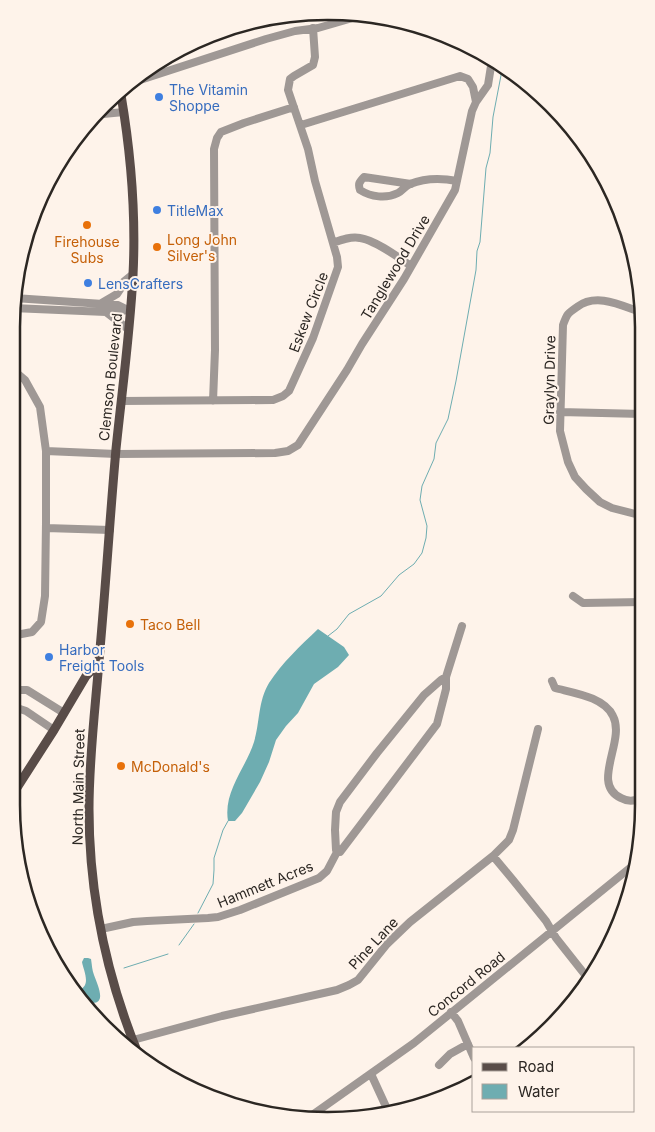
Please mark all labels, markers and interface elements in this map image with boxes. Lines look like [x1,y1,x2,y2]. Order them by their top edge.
place label: The Vitamin Shoppe [169,81,248,114]
marker: The Vitamin Shoppe [153,91,165,103]
place label: TitleMax [167,202,224,219]
marker: TitleMax [151,204,163,216]
street label: Tanglewood Drive [357,212,433,322]
marker: Firehouse Subs [81,219,93,231]
place label: Long John Silver's [167,231,237,264]
place label: Firehouse Subs [54,233,120,266]
marker: Long John Silver's [151,241,163,253]
street label: Eskew Circle [285,269,331,355]
place label: LensCrafters [98,275,183,292]
marker: LensCrafters [82,277,94,289]
street label: Clemson Boulevard [95,312,125,442]
street label: Graylyn Drive [540,335,558,425]
place label: Taco Bell [140,616,200,633]
marker: Taco Bell [124,618,136,630]
place label: Harbor Freight Tools [59,641,144,674]
marker: Harbor Freight Tools [43,651,55,663]
street label: North Main Street [68,728,88,846]
place label: McDonald's [131,758,210,775]
marker: McDonald's [115,760,127,772]
street label: Hammett Acres [215,857,315,911]
street label: Pine Lane [345,913,401,973]
street label: Concord Road [424,948,508,1020]
legend [472,1047,635,1112]
text: Road [518,1057,554,1076]
text: Water [518,1082,560,1101]

